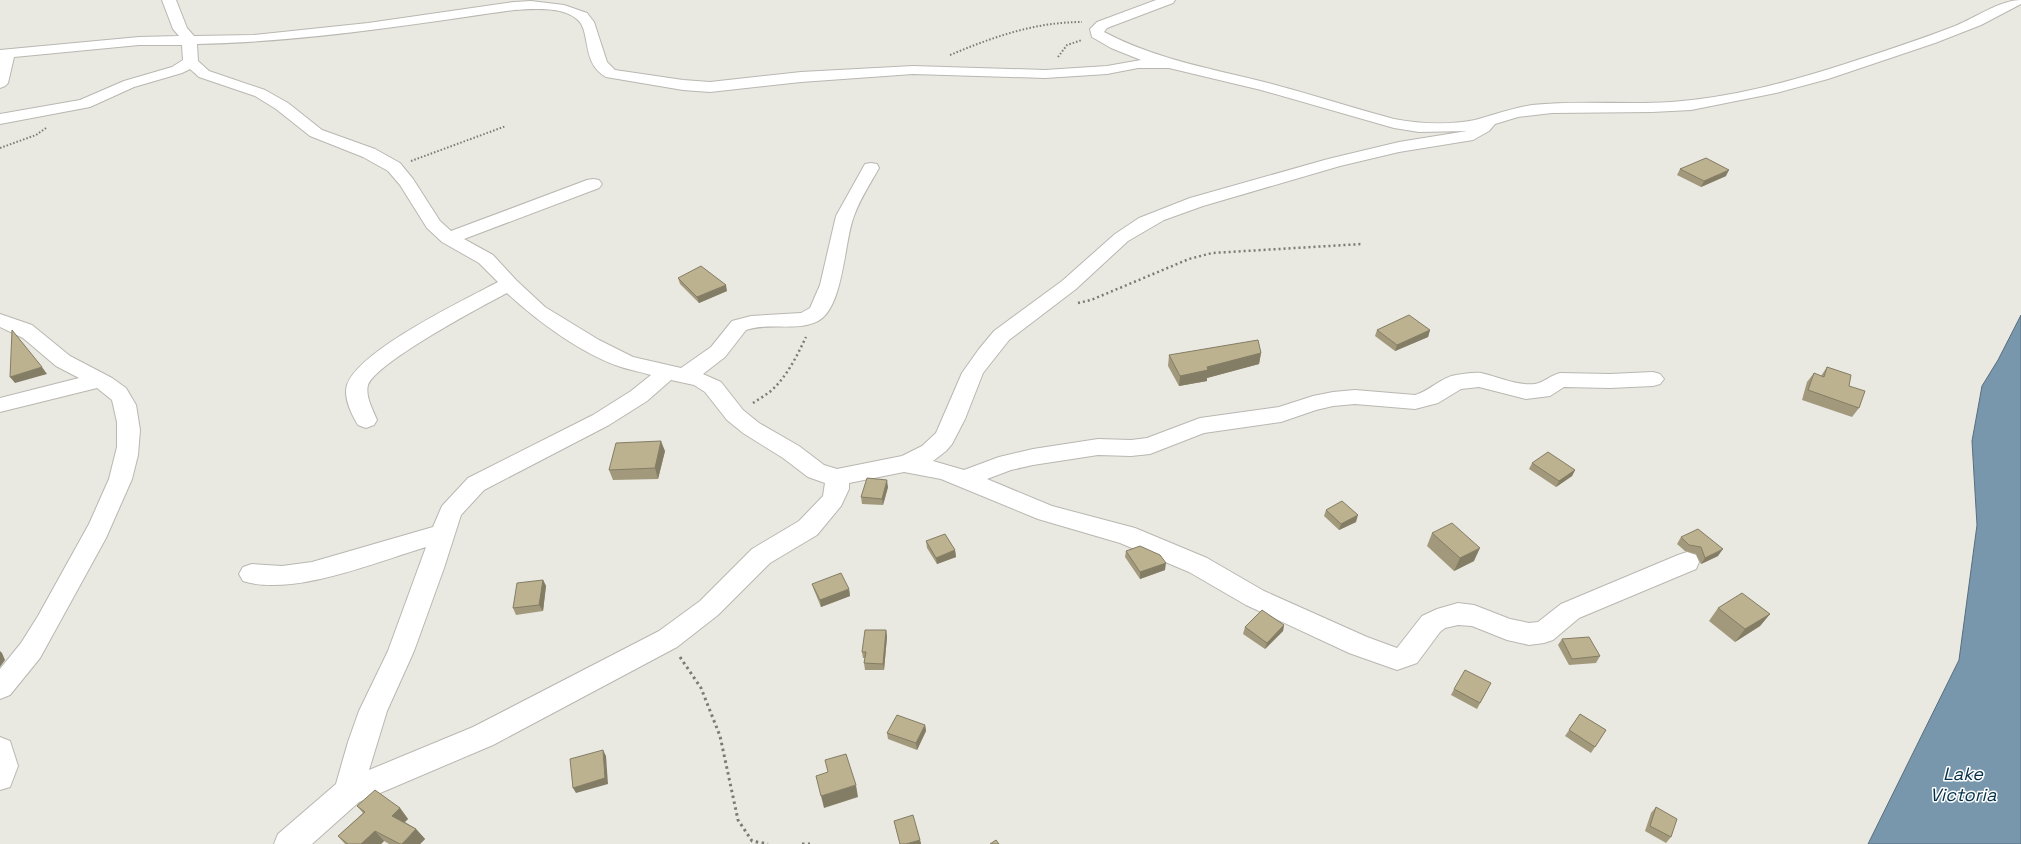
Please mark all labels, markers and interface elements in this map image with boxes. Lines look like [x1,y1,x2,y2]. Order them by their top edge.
water label: Lake Victoria [1930,762,1997,806]

